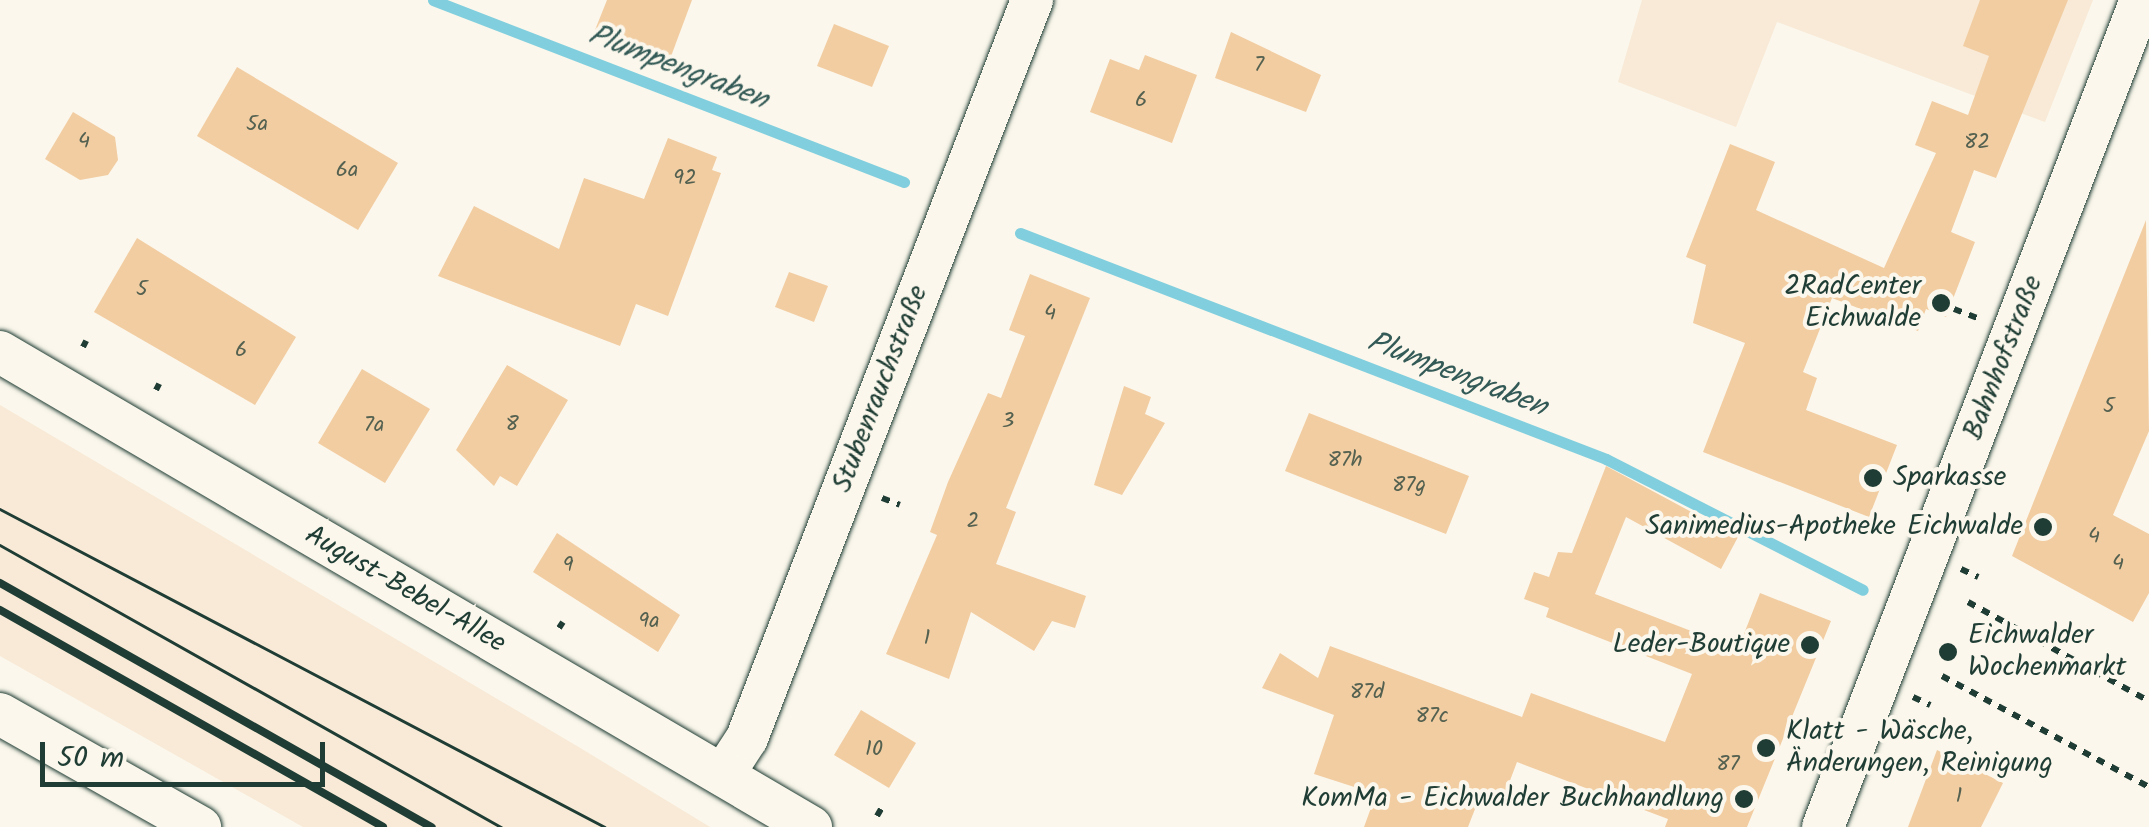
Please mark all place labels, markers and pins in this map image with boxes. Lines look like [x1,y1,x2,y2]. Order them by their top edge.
place label: 2RadCenter Eichwalde [1784,270,1921,336]
marker: 2RadCenter Eichwalde [1930,292,1952,314]
place label: Sparkasse [1893,461,2006,495]
marker: Sparkasse [1862,467,1884,489]
place label: Sanimedius-Apotheke Eichwalde [1645,510,2023,544]
marker: Sanimedius-Apotheke Eichwalde [2032,516,2054,538]
place label: Eichwalder Wochenmarkt [1968,619,2126,685]
place label: Leder-Boutique [1613,628,1790,662]
marker: Leder-Boutique [1799,634,1821,656]
marker: Eichwalder Wochenmarkt [1937,641,1959,663]
place label: Klatt - Wäsche, Änderungen, Reinigung [1786,715,2053,781]
marker: Klatt - Wäsche, Änderungen, Reinigung [1755,737,1777,759]
place label: KomMa - Eichwalder Buchhandlung [1301,782,1724,816]
marker: KomMa - Eichwalder Buchhandlung [1733,788,1755,810]

